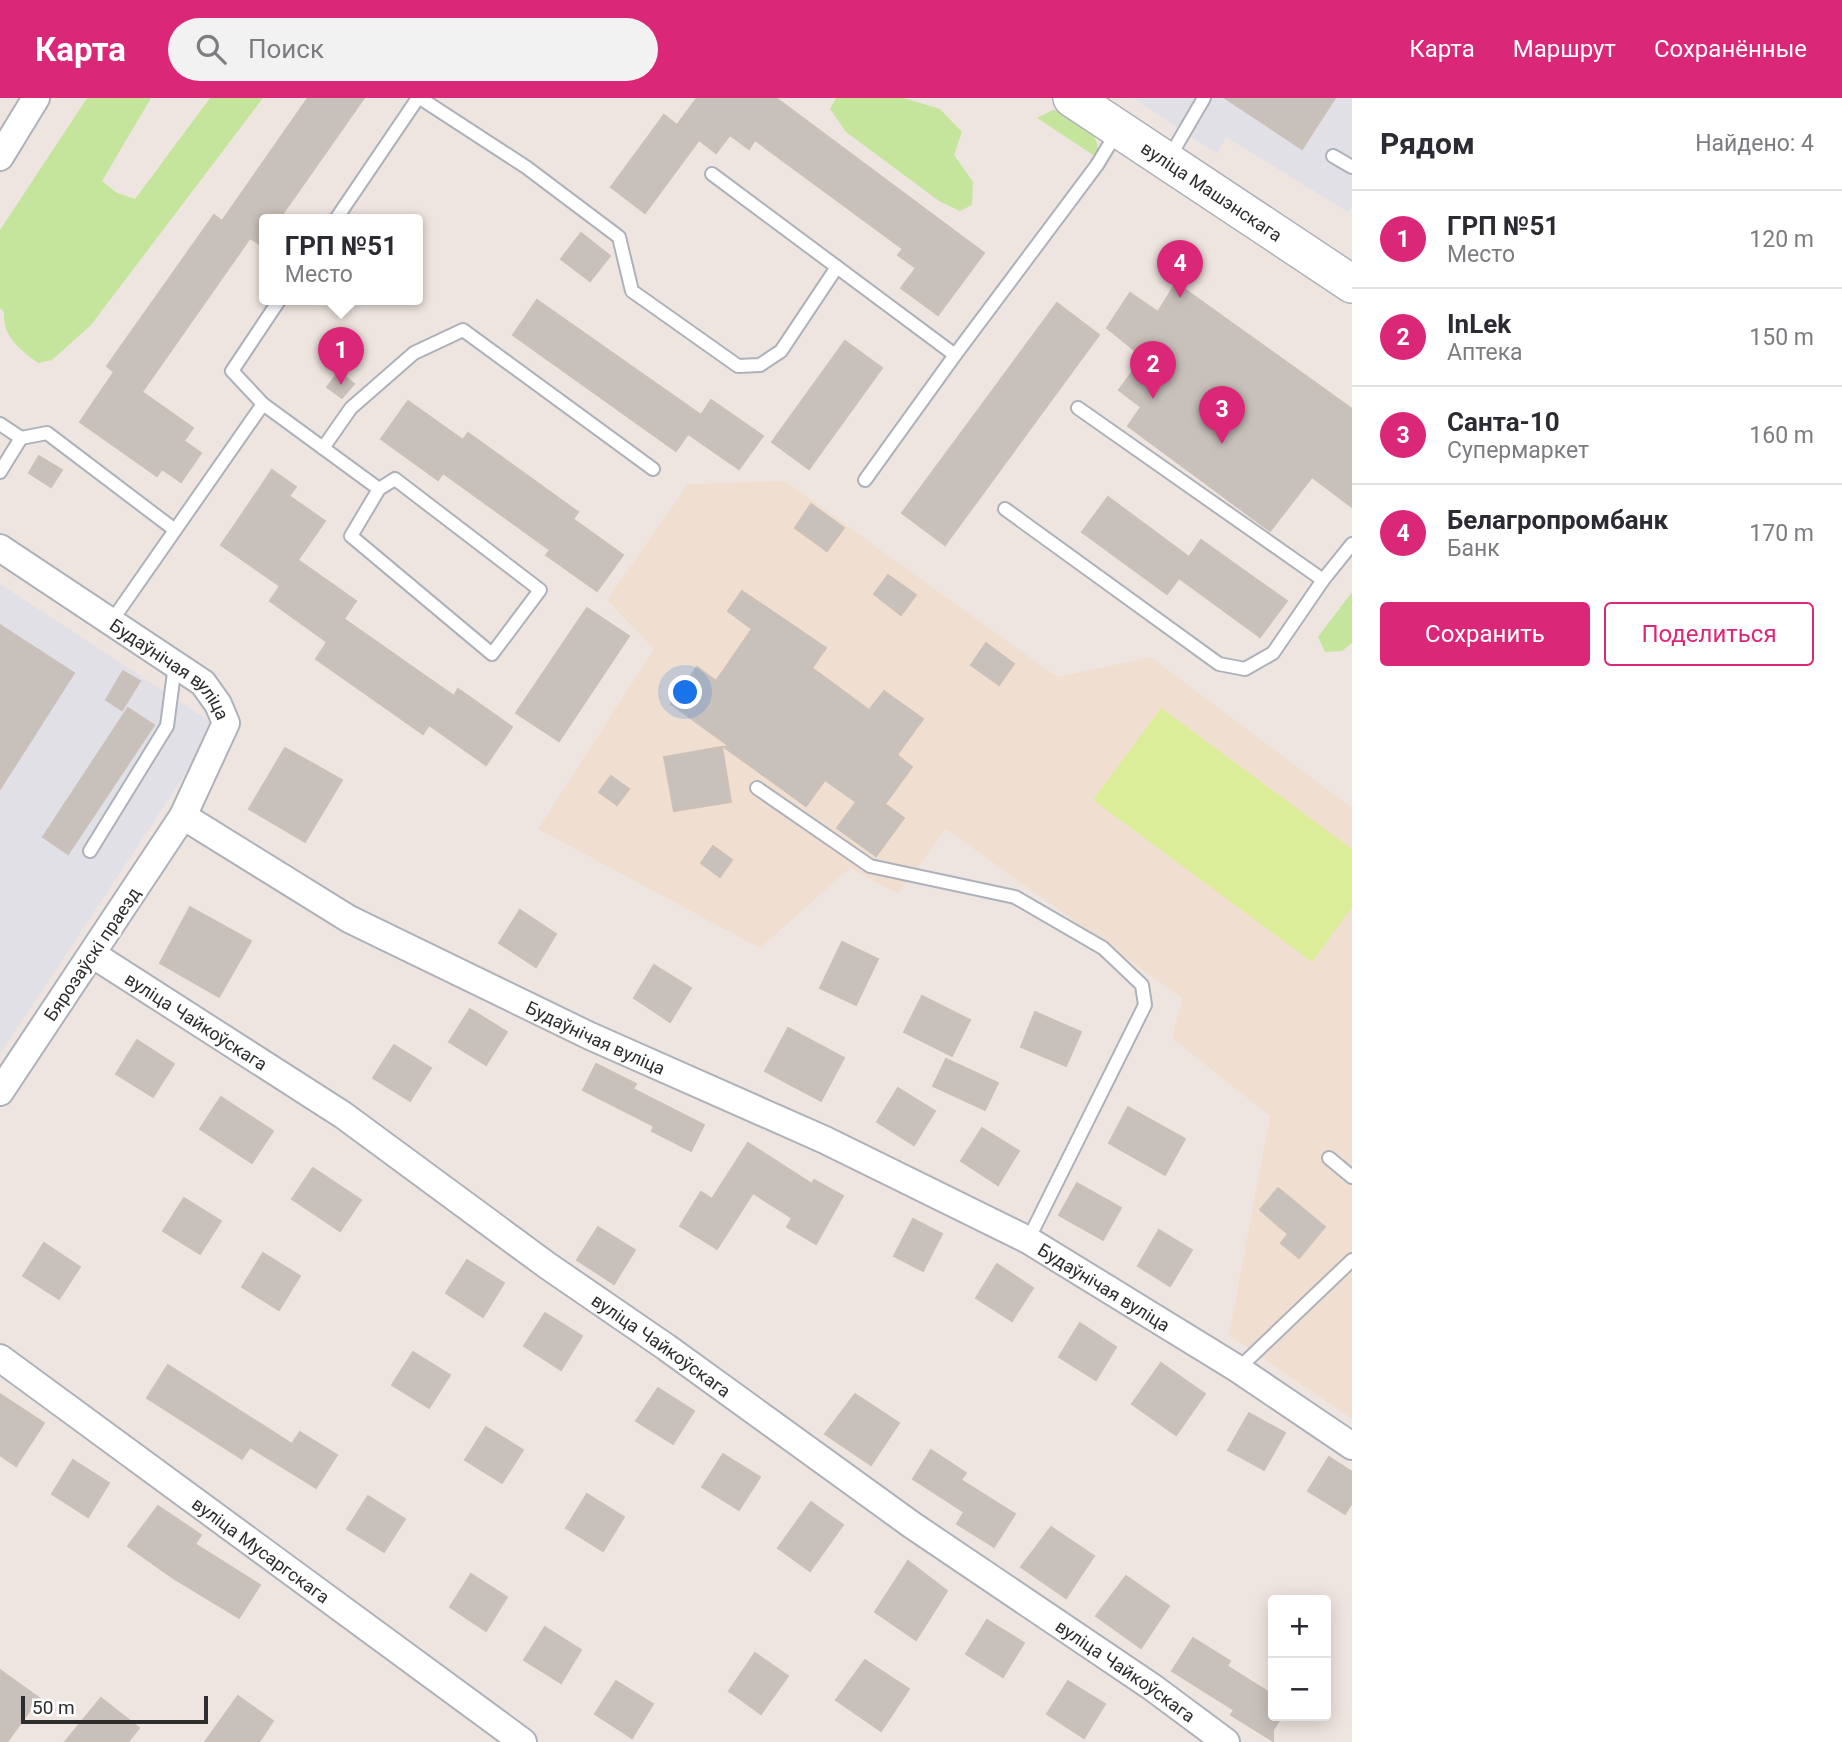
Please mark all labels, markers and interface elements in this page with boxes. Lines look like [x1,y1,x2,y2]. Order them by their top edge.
search box [168,18,658,81]
text: Карта [35,30,126,69]
icon: search [192,30,230,68]
text: Поиск [248,34,324,64]
text: Карта [1409,35,1475,63]
text: Маршрут [1513,35,1616,63]
text: Сохранённые [1654,35,1807,63]
text: Рядом [1380,126,1475,161]
text: Найдено: 4 [1695,130,1814,157]
street label: вуліца Машэнскага [1138,137,1286,245]
text: ГРП №51 [1447,211,1559,241]
popup [259,214,423,305]
text: 1 [1396,226,1410,253]
text: 120 m [1749,226,1814,253]
text: ГРП №51 [285,231,397,261]
pin: 4 [1157,240,1203,298]
text: Место [1447,241,1515,268]
text: Место [285,261,353,288]
text: InLek [1447,309,1511,339]
text: 2 [1396,324,1410,351]
text: 150 m [1749,324,1814,351]
pin: 1 [318,327,364,385]
text: Аптека [1447,339,1523,366]
pin: 2 [1130,341,1176,399]
pin: 3 [1199,386,1245,444]
text: Санта-10 [1447,407,1560,437]
text: 3 [1396,422,1410,449]
text: 160 m [1749,422,1814,449]
text: Супермаркет [1447,437,1589,464]
text: Белагропромбанк [1447,505,1668,535]
text: 4 [1396,520,1410,547]
text: 170 m [1749,520,1814,547]
text: Банк [1447,535,1500,562]
button: Сохранить [1380,602,1590,666]
button: Поделиться [1604,602,1814,666]
street label: Будаўнічая вуліца [106,614,234,723]
your location [668,675,702,709]
street label: Бярозаўскі праезд [39,883,145,1025]
street label: вуліца Чайкоўскага [121,968,271,1074]
street label: Будаўнічая вуліца [523,996,668,1078]
street label: Будаўнічая вуліца [1034,1238,1174,1335]
street label: вуліца Чайкоўскага [588,1289,735,1401]
street label: вуліца Мусаргскага [188,1492,334,1607]
map controls [1268,1595,1331,1721]
button: + [1268,1595,1331,1658]
street label: вуліца Чайкоўскага [1052,1615,1199,1726]
button: − [1268,1658,1331,1721]
scale bar [21,1693,208,1725]
text: 50 m [32,1696,75,1719]

